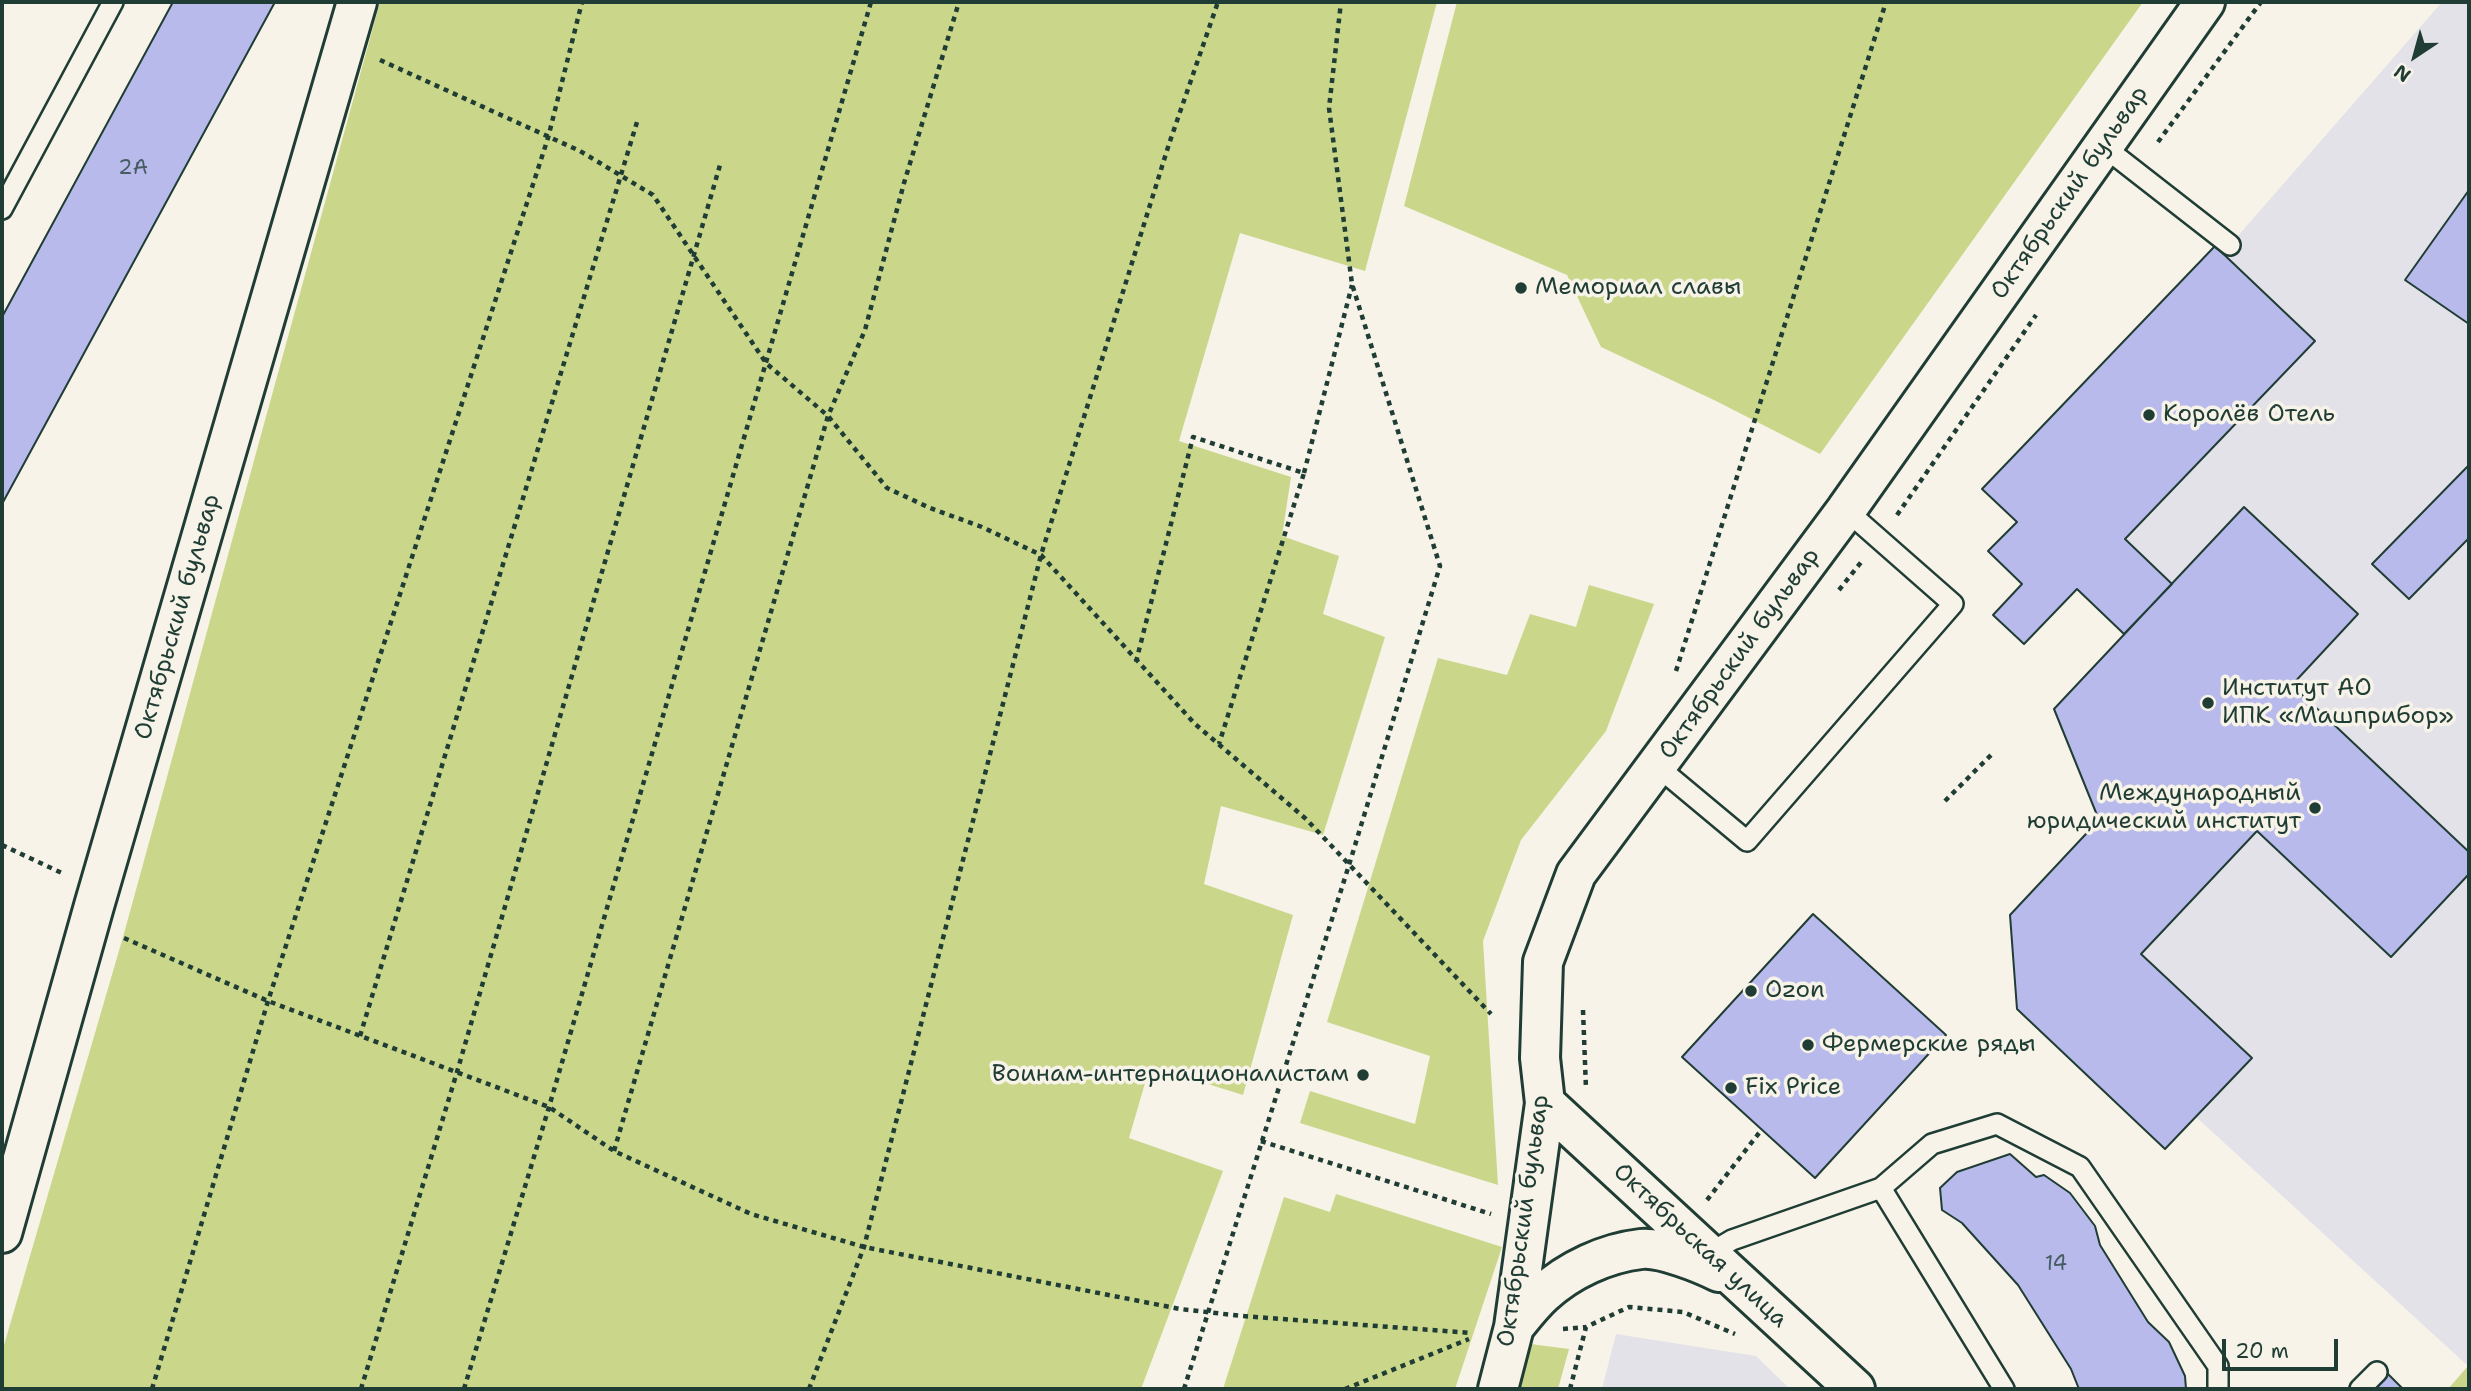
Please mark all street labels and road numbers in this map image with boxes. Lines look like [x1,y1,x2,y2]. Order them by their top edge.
street label: Октябрьский бульвар [1985,81,2155,305]
street label: Октябрьский бульвар [129,491,227,743]
street label: Октябрьский бульвар [1654,543,1826,765]
street label: Октябрьский бульвар [1492,1093,1556,1349]
street label: Октябрьская улица [1607,1158,1793,1334]

